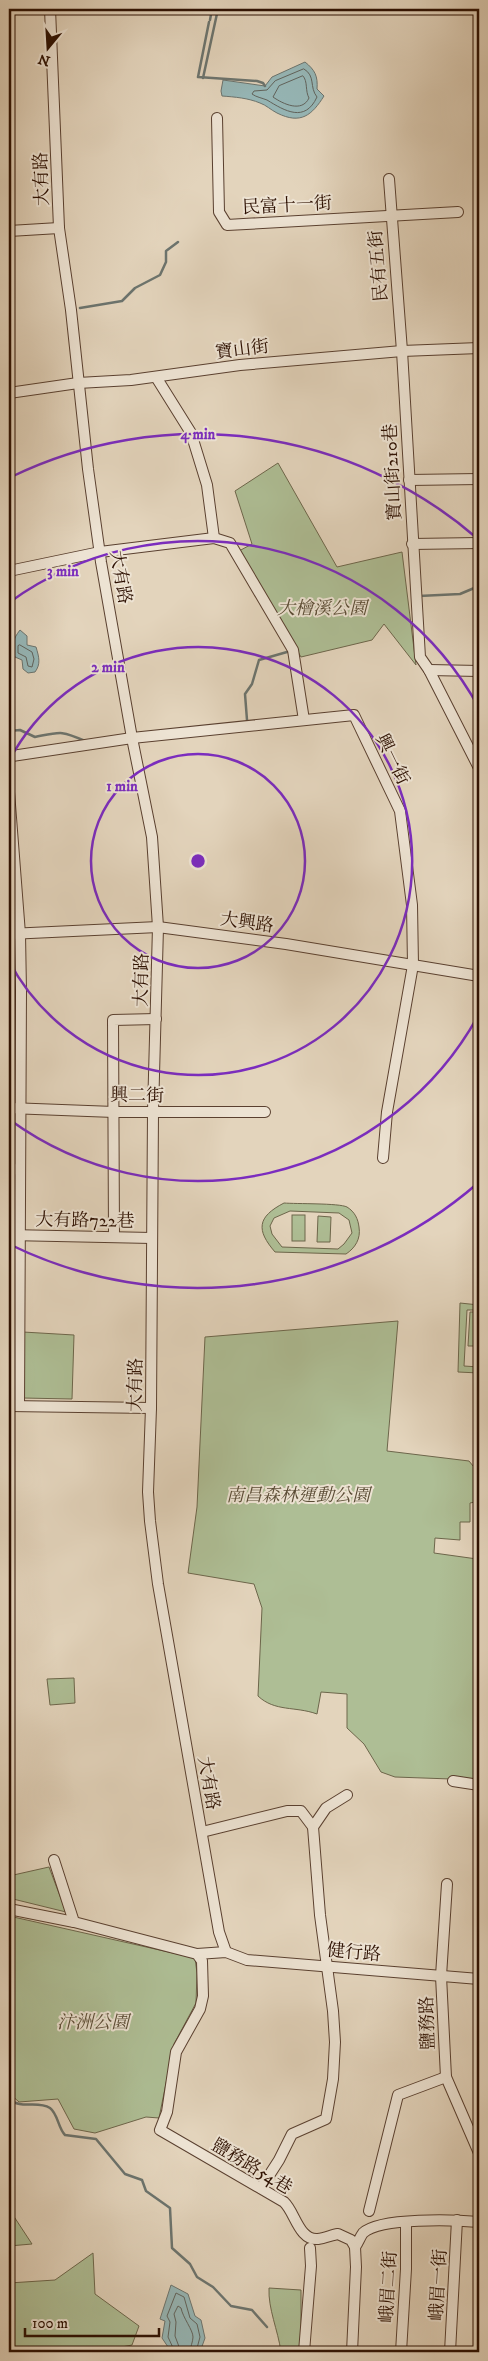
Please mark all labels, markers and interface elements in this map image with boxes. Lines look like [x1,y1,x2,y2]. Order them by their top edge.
north arrow [22,22,72,72]
text: N [36,49,53,70]
street label: 大有路 [30,152,54,206]
street label: 民富十一街 [242,193,333,219]
street label: 民有五街 [365,229,393,303]
street label: 寶山街 [214,336,270,364]
street label: 寶山街210巷 [379,423,407,521]
text: 4 min [180,425,216,444]
street label: 大有路 [104,549,136,606]
text: 3 min [47,562,79,581]
park label: 大檜溪公園 [277,598,370,620]
text: 2 min [91,658,125,677]
street label: 興一街 [370,730,414,789]
text: 1 min [106,777,138,796]
centre of rings [189,852,207,870]
street label: 大興路 [219,908,275,938]
street label: 大有路 [131,953,153,1007]
street label: 興二街 [110,1085,164,1107]
street label: 大有路722巷 [35,1209,135,1233]
street label: 大有路 [125,1358,147,1412]
park label: 南昌森林運動公園 [226,1485,373,1507]
street label: 大有路 [192,1755,224,1812]
street label: 健行路 [326,1940,382,1966]
street label: 鹽務路 [416,1996,440,2050]
park label: 汴洲公園 [57,2012,132,2034]
street label: 鹽務路54巷 [207,2134,296,2200]
street label: 峨眉一街 [426,2249,452,2322]
street label: 峨眉二街 [376,2251,402,2324]
scale bar [25,2306,159,2338]
text: 100 m [32,2314,68,2333]

